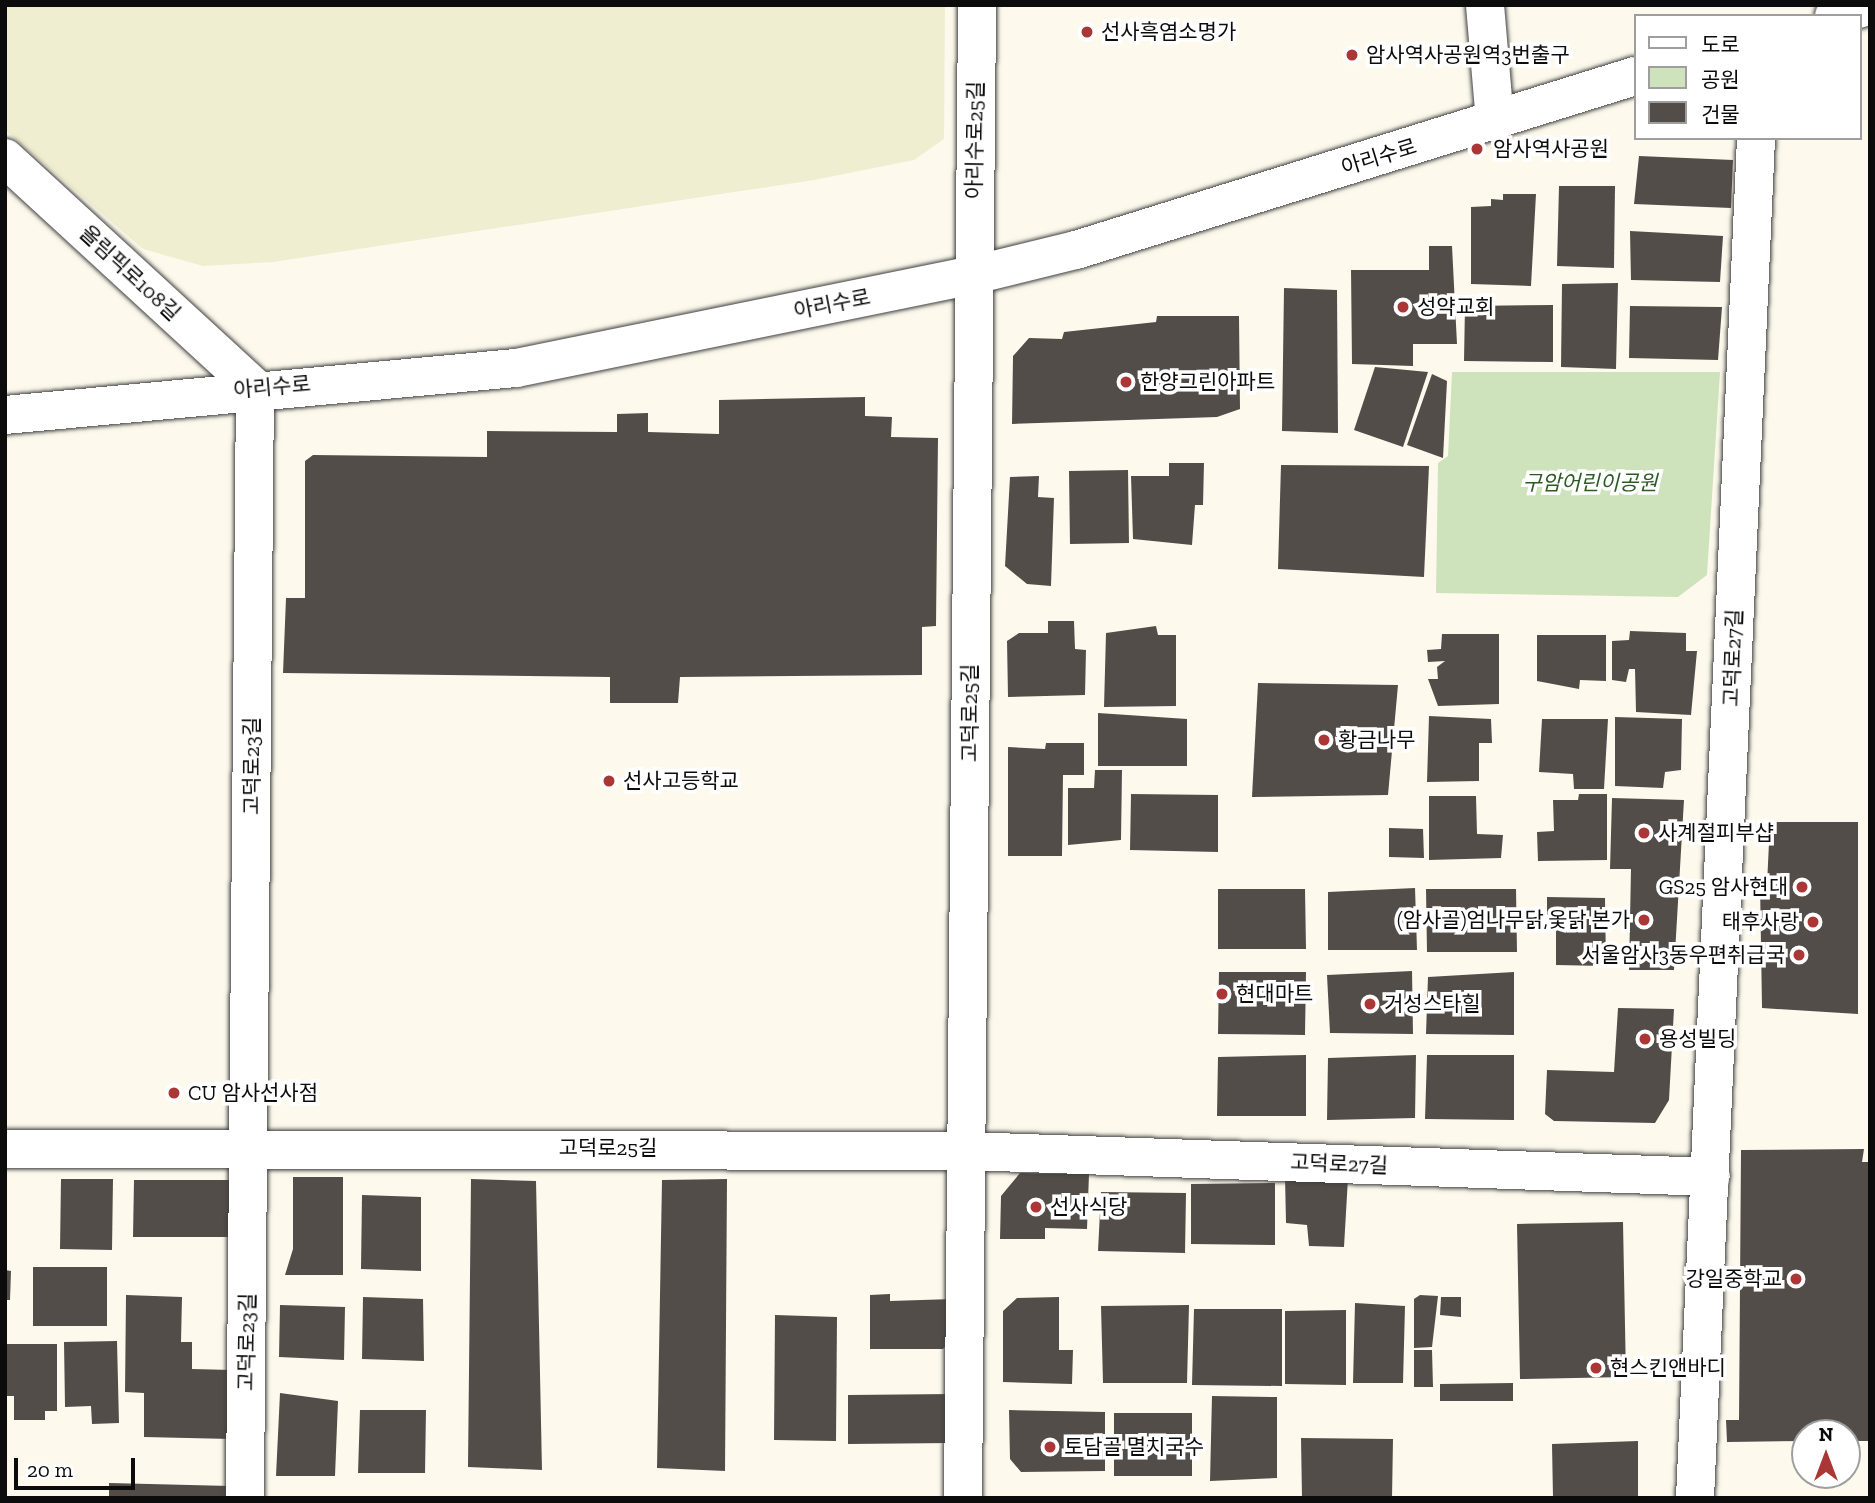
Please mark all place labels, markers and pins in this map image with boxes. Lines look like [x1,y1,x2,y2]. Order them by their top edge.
place label: 선사흑염소명가 [1101,19,1236,45]
marker: 선사흑염소명가 [1079,24,1095,40]
place label: 암사역사공원역3번출구 [1366,42,1569,68]
marker: 암사역사공원역3번출구 [1344,47,1360,63]
place label: 암사역사공원 [1493,136,1609,162]
marker: 암사역사공원 [1467,139,1487,159]
place label: 성약교회 [1417,294,1494,320]
marker: 성약교회 [1395,299,1411,315]
place label: 한양그린아파트 [1140,369,1275,395]
marker: 한양그린아파트 [1118,374,1134,390]
place label: 황금나무 [1338,727,1415,753]
marker: 황금나무 [1316,732,1332,748]
place label: 선사고등학교 [623,768,739,794]
marker: 선사고등학교 [601,773,617,789]
place label: 사계절피부샵 [1658,820,1774,846]
marker: 사계절피부샵 [1636,825,1652,841]
place label: GS25 암사현대 [1659,874,1788,900]
marker: GS25 암사현대 [1794,879,1810,895]
place label: (암사골)엄나무닭,옻닭 본가 [1397,907,1630,933]
place label: 태후사랑 [1722,909,1799,935]
marker: (암사골)엄나무닭,옻닭 본가 [1636,912,1652,928]
marker: 태후사랑 [1805,914,1821,930]
place label: 서울암사3동우편취급국 [1582,942,1785,968]
marker: 서울암사3동우편취급국 [1791,947,1807,963]
place label: 현대마트 [1236,981,1313,1007]
marker: 현대마트 [1214,986,1230,1002]
place label: 거성스타힐 [1384,991,1481,1017]
marker: 거성스타힐 [1362,996,1378,1012]
place label: 용성빌딩 [1659,1026,1736,1052]
marker: 용성빌딩 [1637,1031,1653,1047]
place label: CU 암사선사점 [188,1080,318,1106]
marker: CU 암사선사점 [166,1085,182,1101]
place label: 선사식당 [1050,1194,1127,1220]
marker: 선사식당 [1028,1199,1044,1215]
place label: 강일중학교 [1685,1266,1782,1292]
marker: 강일중학교 [1788,1271,1804,1287]
place label: 현스킨앤바디 [1610,1355,1726,1381]
marker: 현스킨앤바디 [1588,1360,1604,1376]
place label: 토담골 멸치국수 [1064,1434,1204,1460]
marker: 토담골 멸치국수 [1042,1439,1058,1455]

